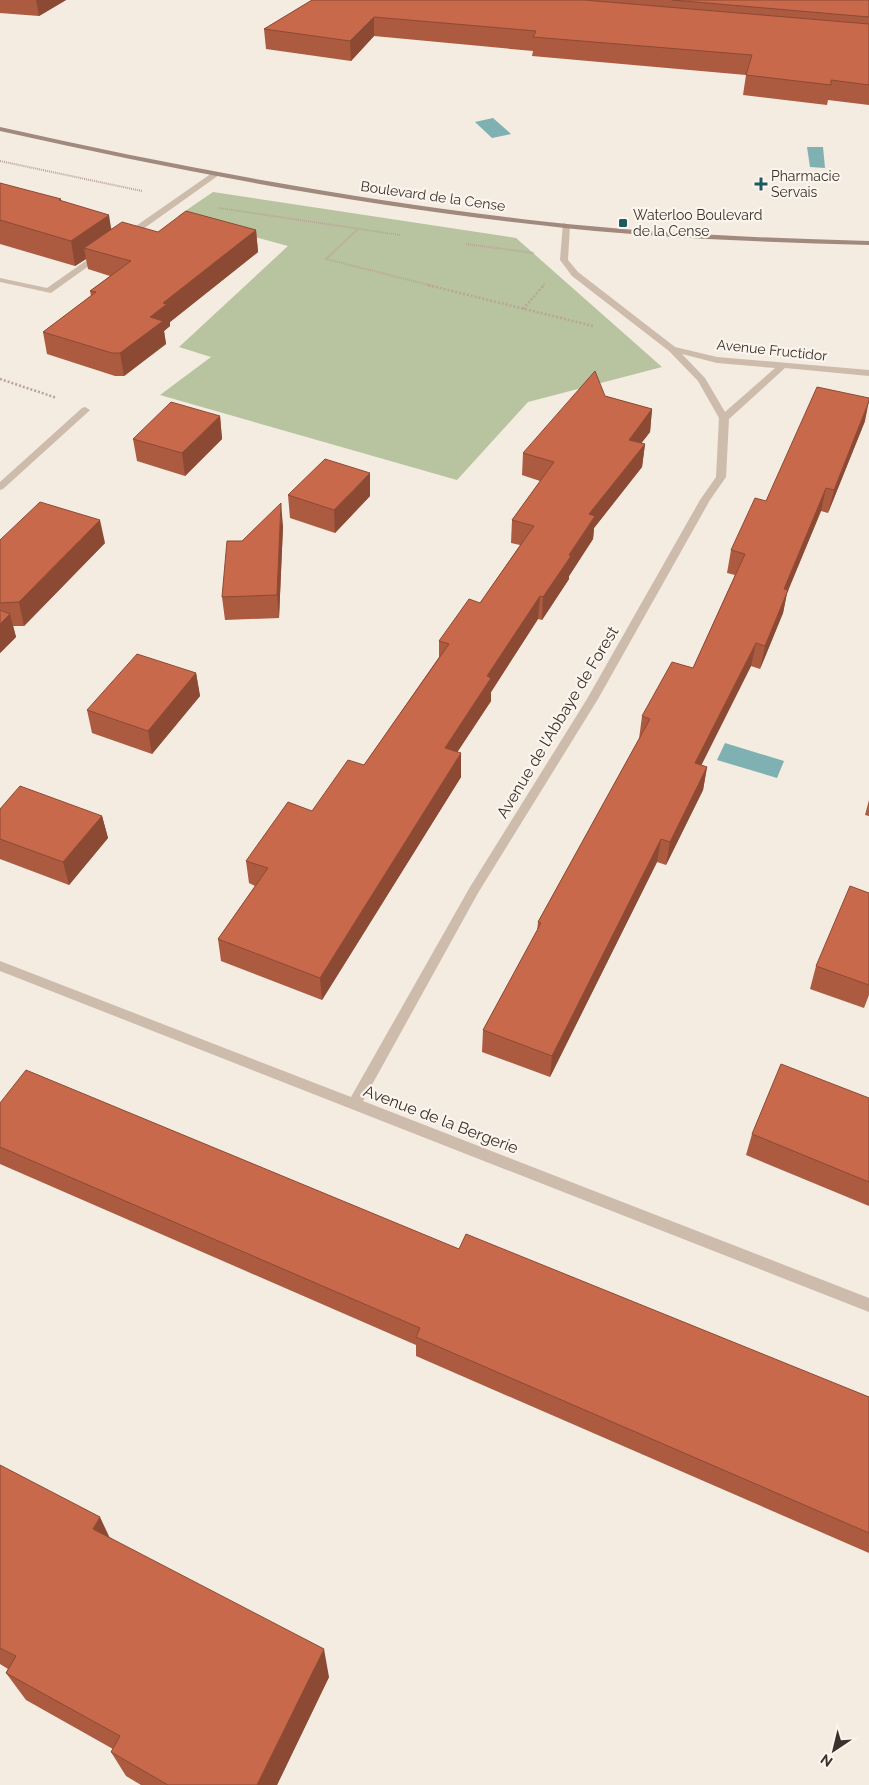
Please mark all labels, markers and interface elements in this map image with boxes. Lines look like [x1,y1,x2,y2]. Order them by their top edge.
place label: Pharmacie Servais [771,168,840,200]
street label: Boulevard de la Cense [360,178,506,214]
marker: Pharmacie Servais [755,178,767,190]
place label: Waterloo Boulevard de la Cense [633,207,762,239]
marker: Waterloo Boulevard de la Cense [617,217,629,229]
street label: Avenue Fructidor [716,336,828,364]
street label: Avenue de l'Abbaye de Forest [493,622,623,822]
street label: Avenue de la Bergerie [361,1081,521,1158]
north arrow [809,1725,859,1775]
text: N [818,1751,836,1770]

